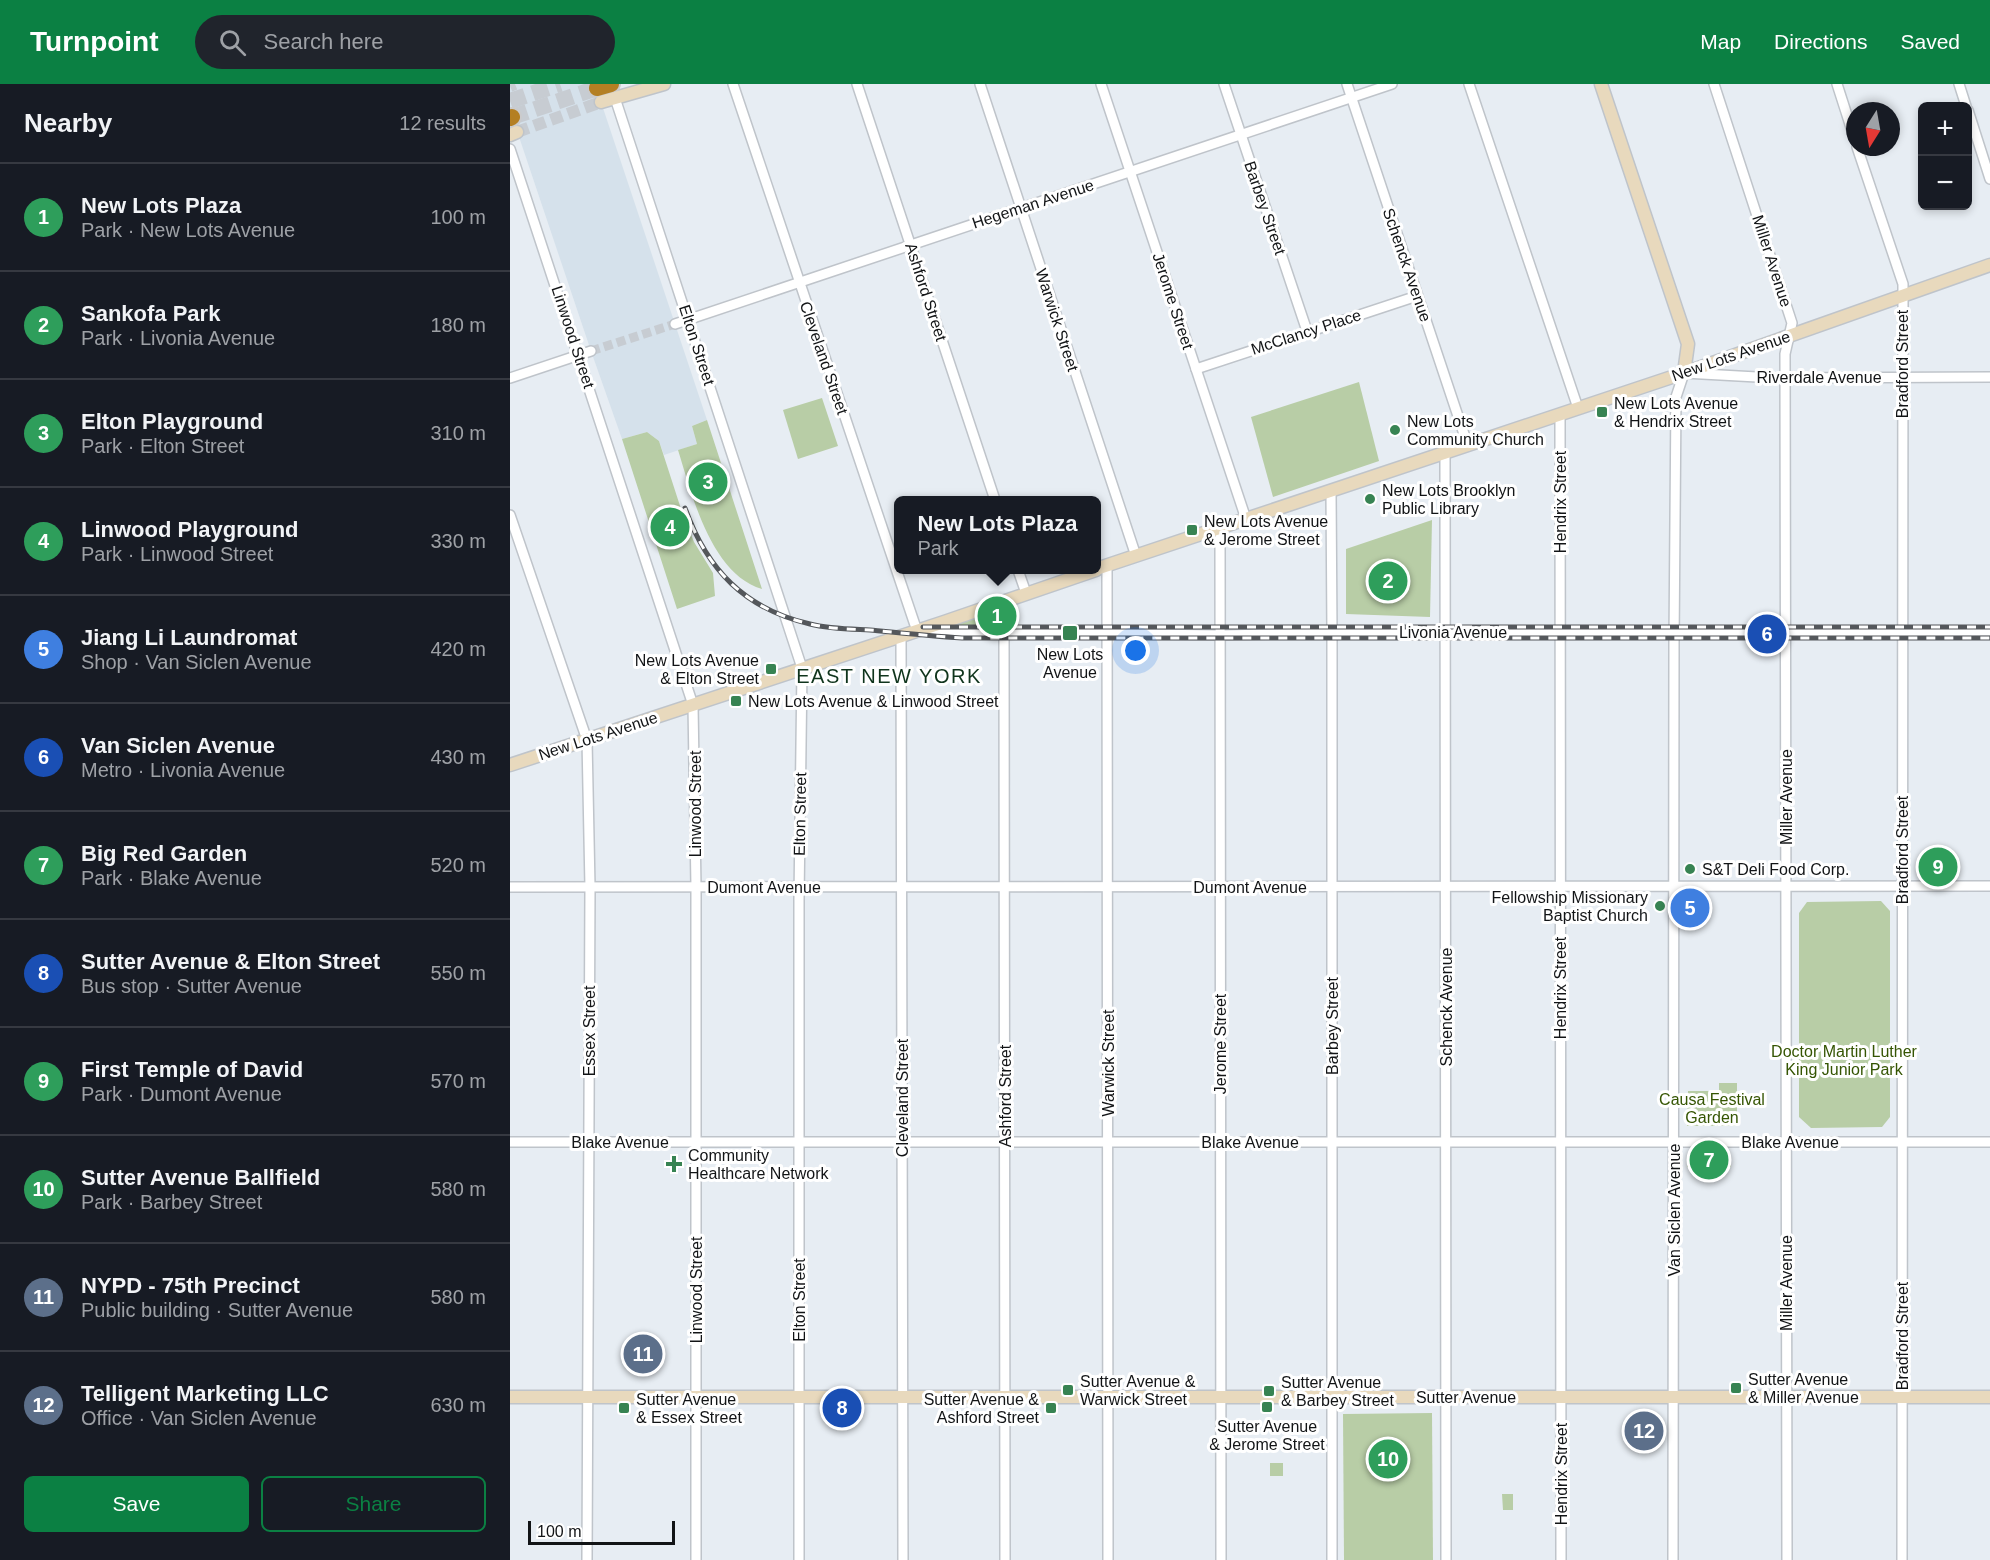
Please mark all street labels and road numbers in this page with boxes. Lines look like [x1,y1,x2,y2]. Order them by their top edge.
street label: Barbey Street [1241,159,1289,258]
street label: Hegeman Avenue [970,176,1096,232]
street label: Schenck Avenue [1380,206,1434,324]
street label: Miller Avenue [1749,213,1795,309]
street label: Ashford Street [902,241,950,344]
street label: Jerome Street [1149,251,1197,352]
street label: Warwick Street [1032,266,1082,374]
street label: Linwood Street [548,284,598,391]
street label: Cleveland Street [797,299,851,417]
street label: Elton Street [676,303,718,388]
street label: McClancy Place [1249,306,1363,358]
street label: Bradford Street [1894,309,1911,418]
street label: New Lots Avenue [1669,328,1793,384]
street label: Riverdale Avenue [1756,369,1882,386]
street label: Hendrix Street [1552,450,1569,553]
street label: Livonia Avenue [1399,624,1507,641]
street label: New Lots Avenue [536,709,660,763]
street label: Miller Avenue [1778,749,1795,845]
street label: Linwood Street [687,750,704,857]
street label: Elton Street [791,772,809,856]
street label: Bradford Street [1894,795,1911,904]
street label: Dumont Avenue [707,879,821,896]
street label: Dumont Avenue [1193,879,1307,896]
street label: Hendrix Street [1552,936,1569,1039]
street label: Schenck Avenue [1438,947,1455,1066]
street label: Barbey Street [1324,977,1341,1075]
street label: Essex Street [581,985,598,1076]
street label: Jerome Street [1212,993,1229,1094]
street label: Warwick Street [1100,1009,1117,1116]
street label: Cleveland Street [894,1038,911,1157]
street label: Ashford Street [997,1044,1014,1147]
street label: Blake Avenue [571,1134,669,1151]
street label: Blake Avenue [1201,1134,1299,1151]
street label: Blake Avenue [1741,1134,1839,1151]
street label: Van Siclen Avenue [1666,1143,1683,1276]
street label: Miller Avenue [1778,1235,1795,1331]
street label: Linwood Street [688,1236,705,1343]
street label: Elton Street [791,1258,808,1342]
street label: Bradford Street [1894,1281,1911,1390]
street label: Sutter Avenue [1416,1389,1516,1406]
street label: Hendrix Street [1553,1422,1570,1525]

